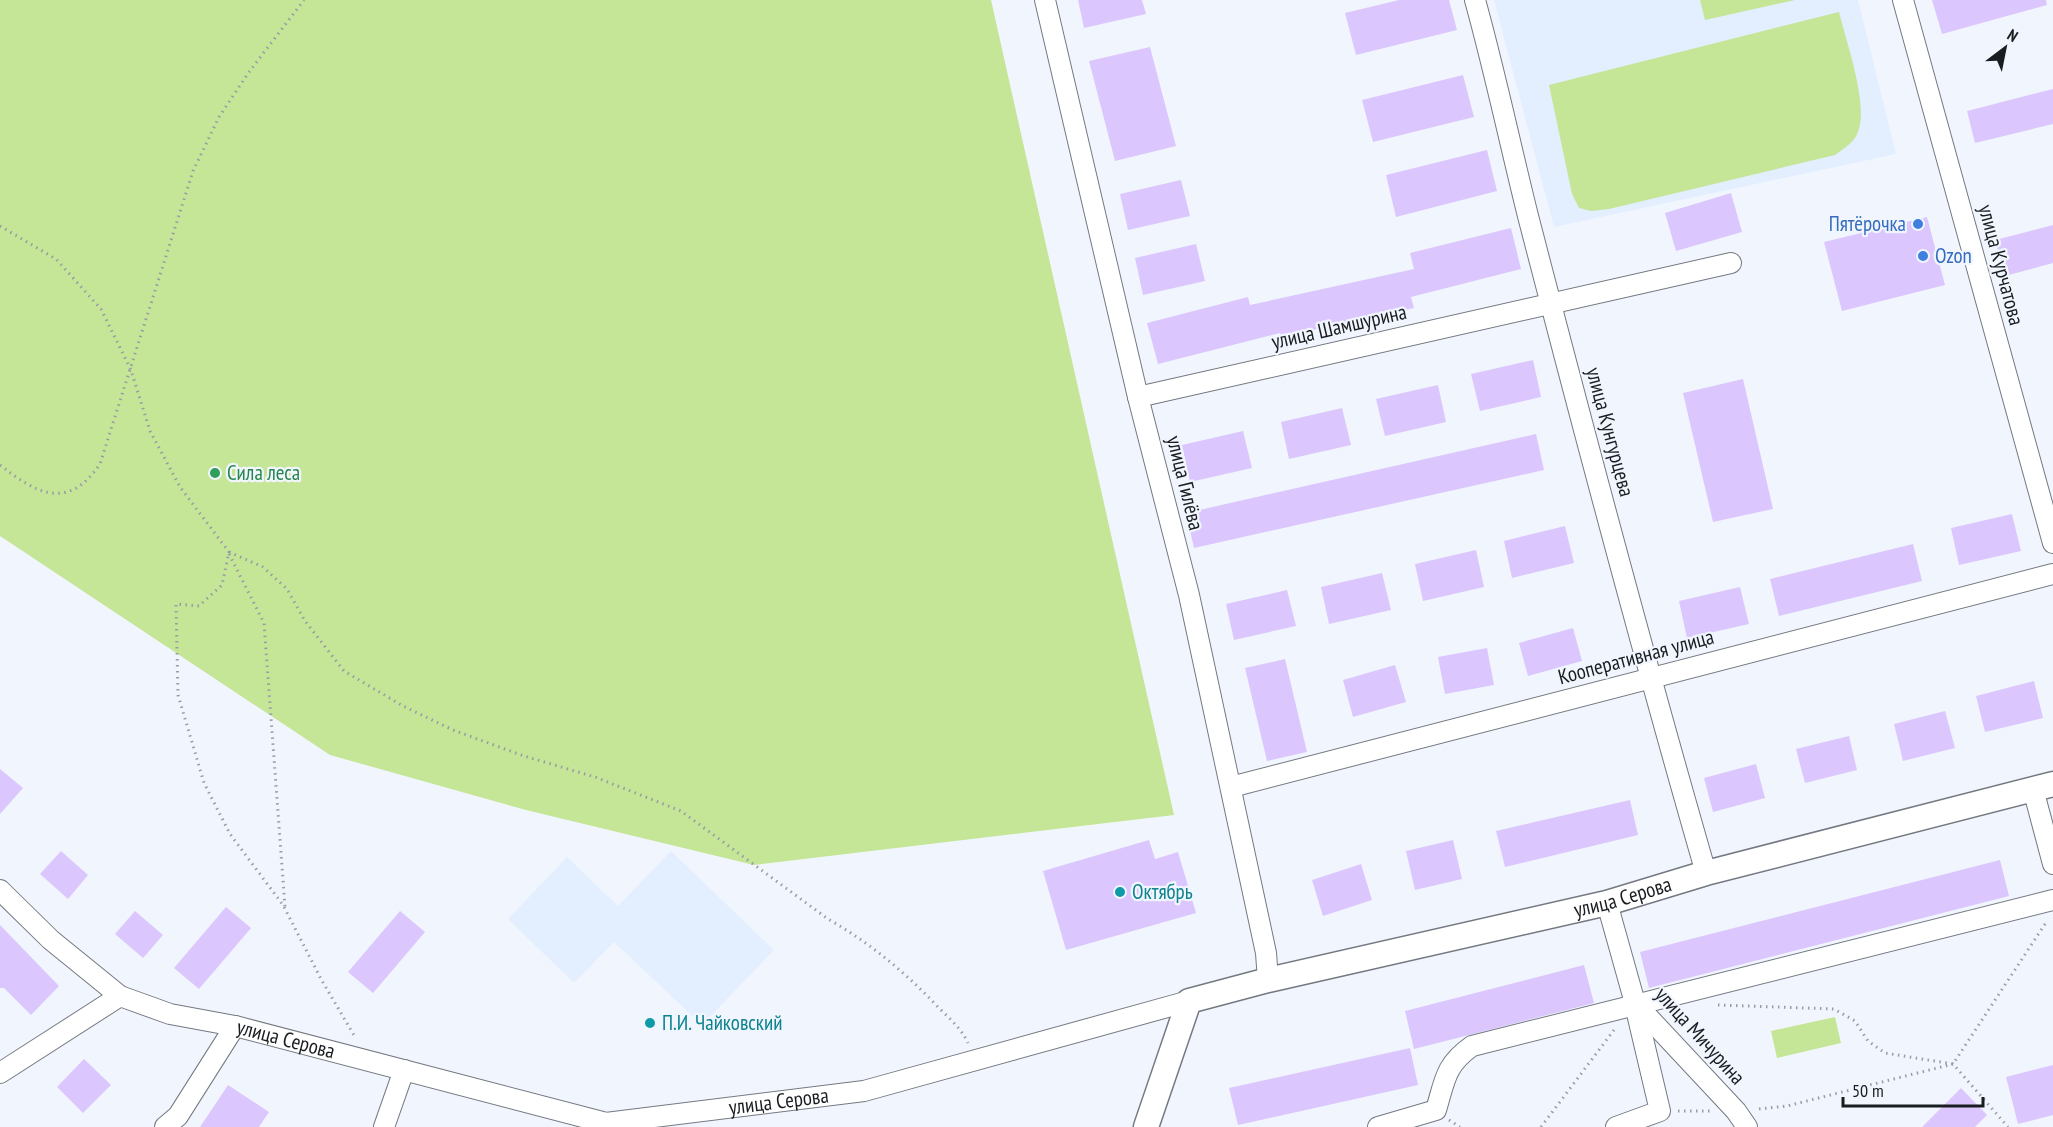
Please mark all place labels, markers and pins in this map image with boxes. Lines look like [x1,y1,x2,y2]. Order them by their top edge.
place label: Пятёрочка [1829,210,1906,237]
marker: Пятёрочка [1911,217,1925,231]
place label: Ozon [1935,242,1972,269]
marker: Ozon [1916,249,1930,263]
place label: Сила леса [227,459,300,486]
marker: Сила леса [208,466,222,480]
place label: Октябрь [1132,878,1193,905]
marker: Октябрь [1113,885,1127,899]
place label: П.И. Чайковский [662,1009,782,1036]
marker: П.И. Чайковский [643,1016,657,1030]

